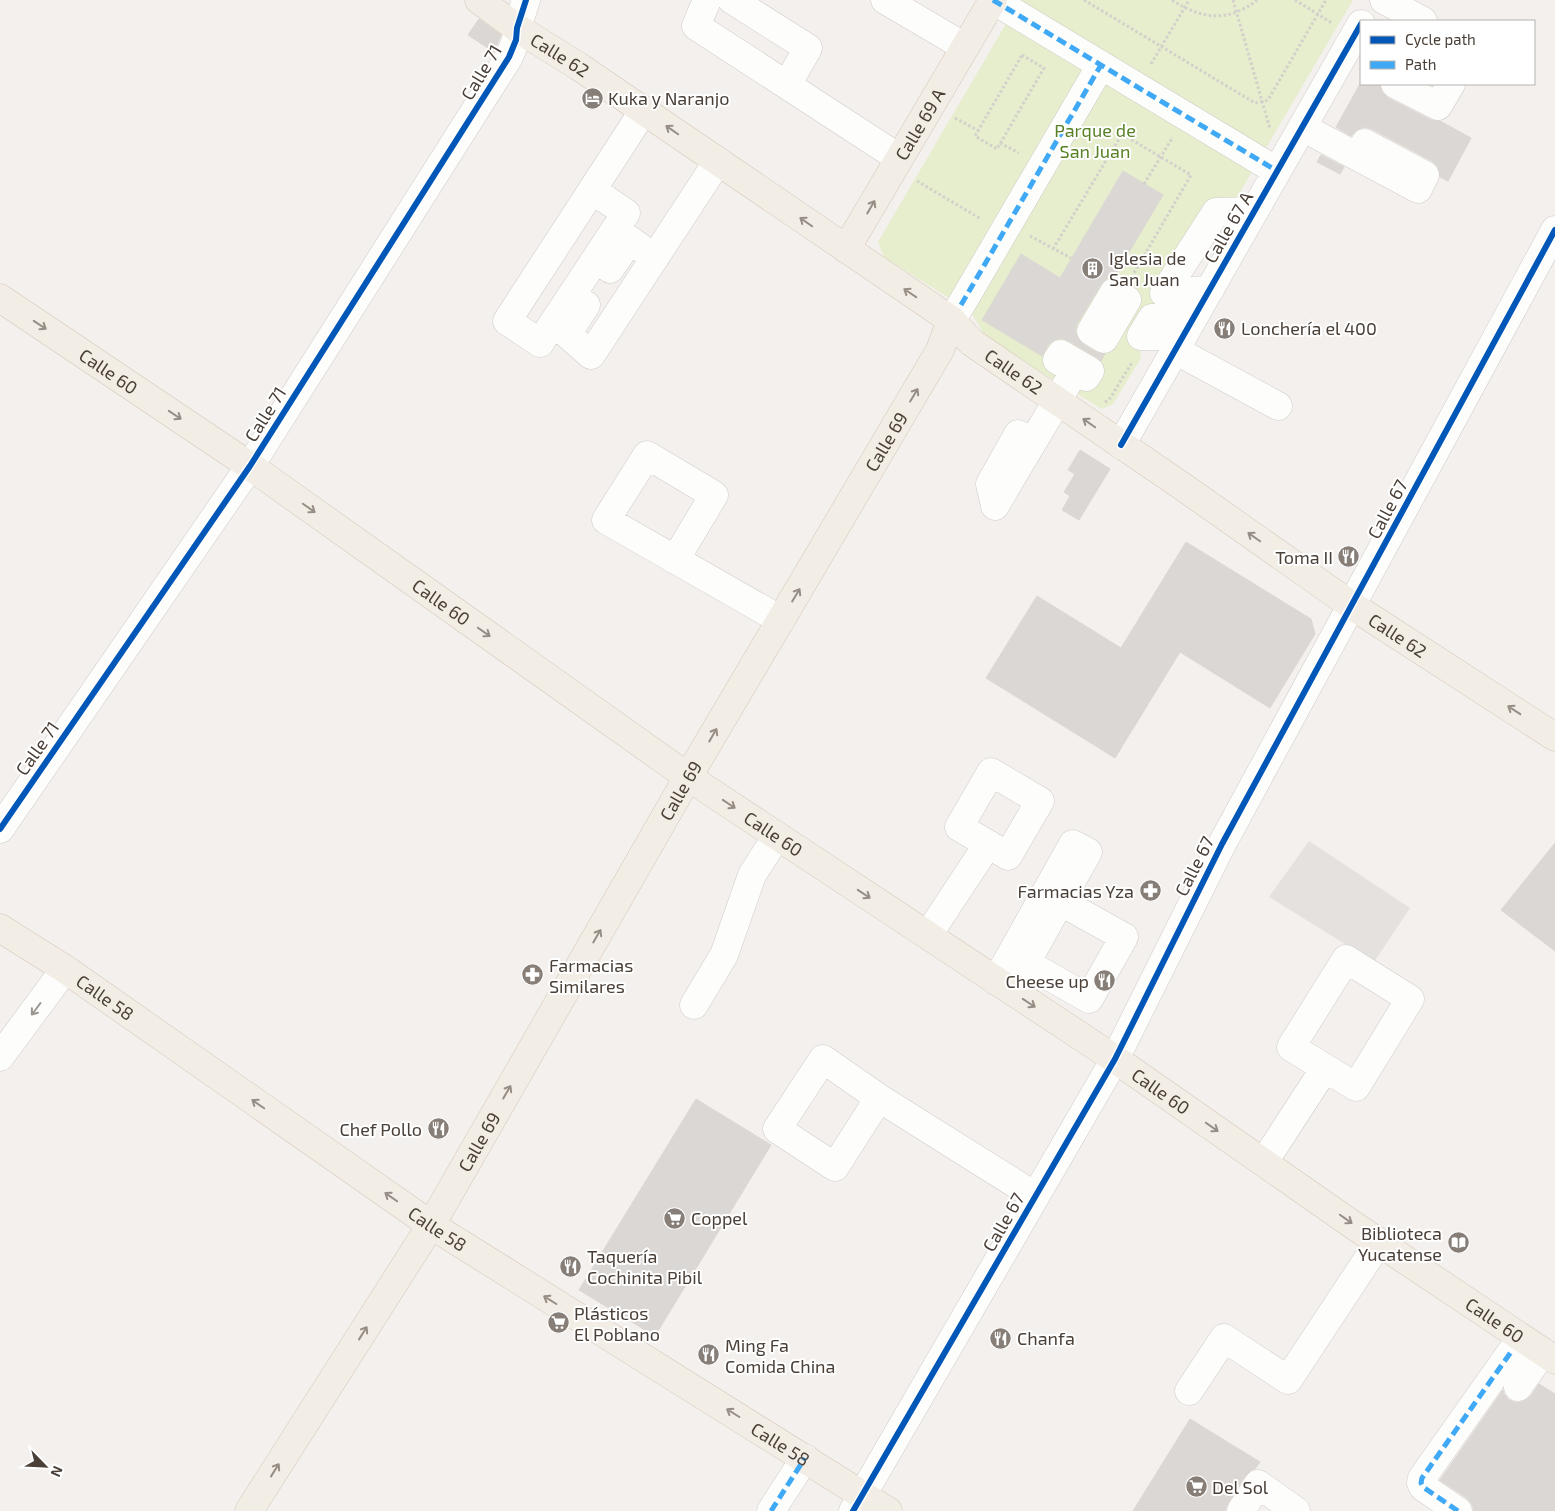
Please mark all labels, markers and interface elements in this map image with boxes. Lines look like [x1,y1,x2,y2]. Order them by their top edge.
legend [1360,20,1535,85]
street label: Calle 62 [527,28,594,82]
text: Cycle path [1405,30,1476,48]
street label: Calle 71 [456,40,506,104]
text: Path [1405,55,1436,73]
street label: Calle 69 A [890,83,950,164]
hotel icon: Kuka y Naranjo [580,86,604,110]
place label: Kuka y Naranjo [608,87,729,109]
park label: Parque de San Juan [1054,119,1136,162]
one-way arrow [665,124,679,135]
street label: Calle 67 A [1199,187,1258,267]
one-way arrow [866,201,876,215]
one-way arrow [799,217,813,227]
place label: Iglesia de San Juan [1109,247,1186,290]
building icon: Iglesia de San Juan [1081,256,1105,280]
one-way arrow [903,288,917,298]
restaurant icon: Lonchería el 400 [1213,316,1237,340]
place label: Lonchería el 400 [1241,317,1377,339]
one-way arrow [33,320,47,330]
street label: Calle 60 [75,344,142,399]
street label: Calle 62 [981,344,1047,399]
street label: Calle 71 [240,382,290,446]
one-way arrow [910,388,920,402]
street label: Calle 69 [860,408,912,475]
one-way arrow [168,411,182,421]
one-way arrow [1082,418,1096,428]
street label: Calle 67 [1362,476,1412,542]
one-way arrow [302,503,316,513]
one-way arrow [1247,532,1261,542]
restaurant icon: Toma II [1337,545,1361,569]
place label: Toma II [1275,546,1333,568]
street label: Calle 60 [408,574,475,630]
one-way arrow [791,588,801,602]
street label: Calle 62 [1365,608,1431,662]
one-way arrow [477,627,491,637]
one-way arrow [1507,705,1521,716]
street label: Calle 71 [11,717,63,779]
one-way arrow [709,728,719,742]
street label: Calle 69 [655,757,706,824]
one-way arrow [722,799,736,809]
street label: Calle 60 [740,806,807,861]
street label: Calle 67 [1170,832,1218,900]
pharmacy icon: Farmacias Yza [1138,879,1162,903]
place label: Farmacias Yza [1017,880,1134,902]
one-way arrow [857,889,871,899]
one-way arrow [592,928,602,943]
place label: Farmacias Similares [549,954,633,997]
pharmacy icon: Farmacias Similares [521,963,545,987]
street label: Calle 58 [72,969,138,1025]
restaurant icon: Cheese up [1093,969,1117,993]
place label: Cheese up [1005,970,1089,992]
one-way arrow [1022,998,1036,1008]
one-way arrow [31,1002,41,1016]
street label: Calle 60 [1128,1063,1194,1119]
one-way arrow [503,1085,513,1099]
one-way arrow [251,1099,265,1109]
street label: Calle 69 [453,1108,505,1175]
restaurant icon: Chef Pollo [426,1117,450,1141]
place label: Chef Pollo [339,1118,422,1140]
one-way arrow [1205,1122,1219,1132]
street label: Calle 67 [977,1189,1029,1255]
one-way arrow [384,1192,398,1202]
street label: Calle 58 [404,1202,471,1256]
supermarket icon: Coppel [663,1206,687,1230]
place label: Coppel [691,1207,748,1229]
one-way arrow [1339,1214,1353,1224]
place label: Biblioteca Yucatense [1358,1222,1442,1265]
library icon: Biblioteca Yucatense [1446,1231,1470,1255]
place label: Taquería Cochinita Pibil [587,1245,703,1288]
restaurant icon: Taquería Cochinita Pibil [559,1254,583,1278]
street label: Calle 60 [1462,1292,1528,1347]
one-way arrow [544,1294,558,1304]
place label: Plásticos El Poblano [574,1302,660,1345]
supermarket icon: Plásticos El Poblano [546,1311,570,1335]
one-way arrow [358,1326,368,1340]
restaurant icon: Chanfa [989,1326,1013,1350]
place label: Chanfa [1017,1327,1075,1349]
place label: Ming Fa Comida China [725,1334,835,1377]
restaurant icon: Ming Fa Comida China [697,1343,721,1367]
one-way arrow [726,1408,740,1418]
street label: Calle 58 [747,1417,814,1470]
north arrow [20,1441,70,1491]
text: N [48,1463,67,1480]
one-way arrow [271,1463,281,1477]
supermarket icon: Del Sol [1184,1475,1208,1499]
place label: Del Sol [1212,1476,1269,1498]

